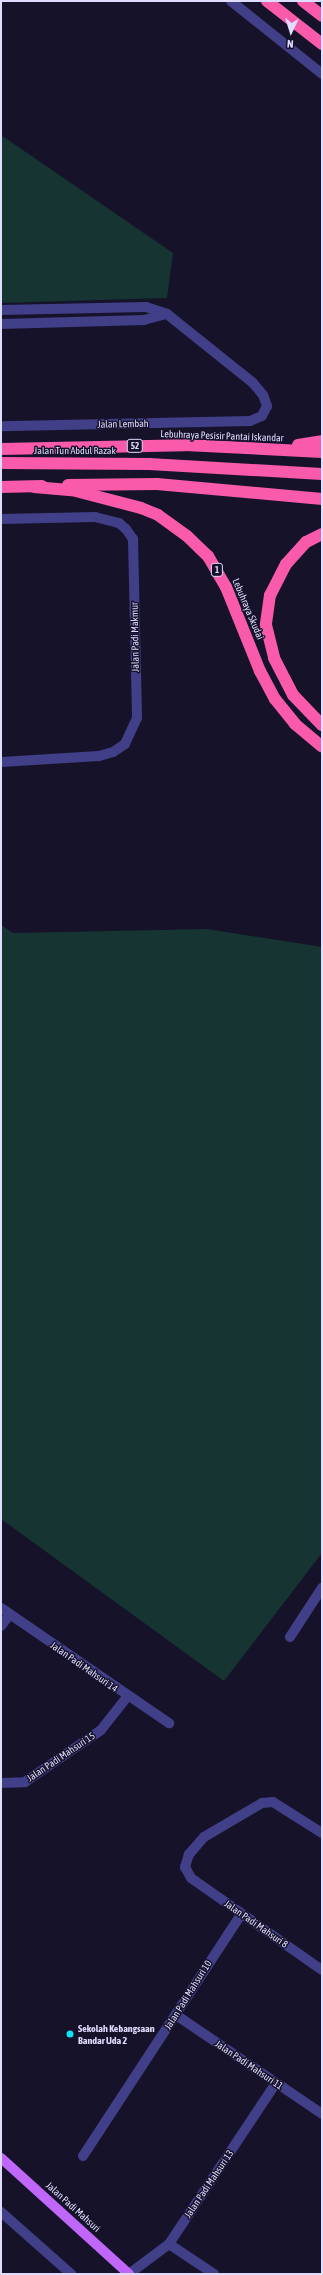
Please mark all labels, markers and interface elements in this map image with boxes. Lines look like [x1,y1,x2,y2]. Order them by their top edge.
north arrow [271,12,311,52]
text: N [287,38,294,50]
street label: Jalan Lembah [97,418,149,430]
street label: Lebuhraya Pesisir Pantai Iskandar [160,428,284,444]
road number: 52 [126,439,144,453]
street label: Jalan Tun Abdul Razak [34,445,116,457]
road number: 1 [210,563,224,577]
street label: Lebuhraya Skudai [230,577,266,641]
street label: Jalan Padi Makmur [128,602,142,672]
street label: Jalan Padi Mahsuri 14 [48,1639,120,1695]
street label: Jalan Padi Mahsuri 15 [25,1730,97,1784]
street label: Jalan Padi Mahsuri 8 [222,1898,290,1950]
street label: Jalan Padi Mahsuri 10 [162,1958,214,2032]
place label: Sekolah Kebangsaan Bandar Uda 2 [78,2022,155,2046]
marker: Sekolah Kebangsaan Bandar Uda 2 [65,2029,75,2039]
street label: Jalan Padi Mahsuri 11 [213,2038,285,2092]
street label: Jalan Padi Mahsuri 13 [182,2148,236,2220]
street label: Jalan Padi Mahsuri [43,2179,103,2235]

